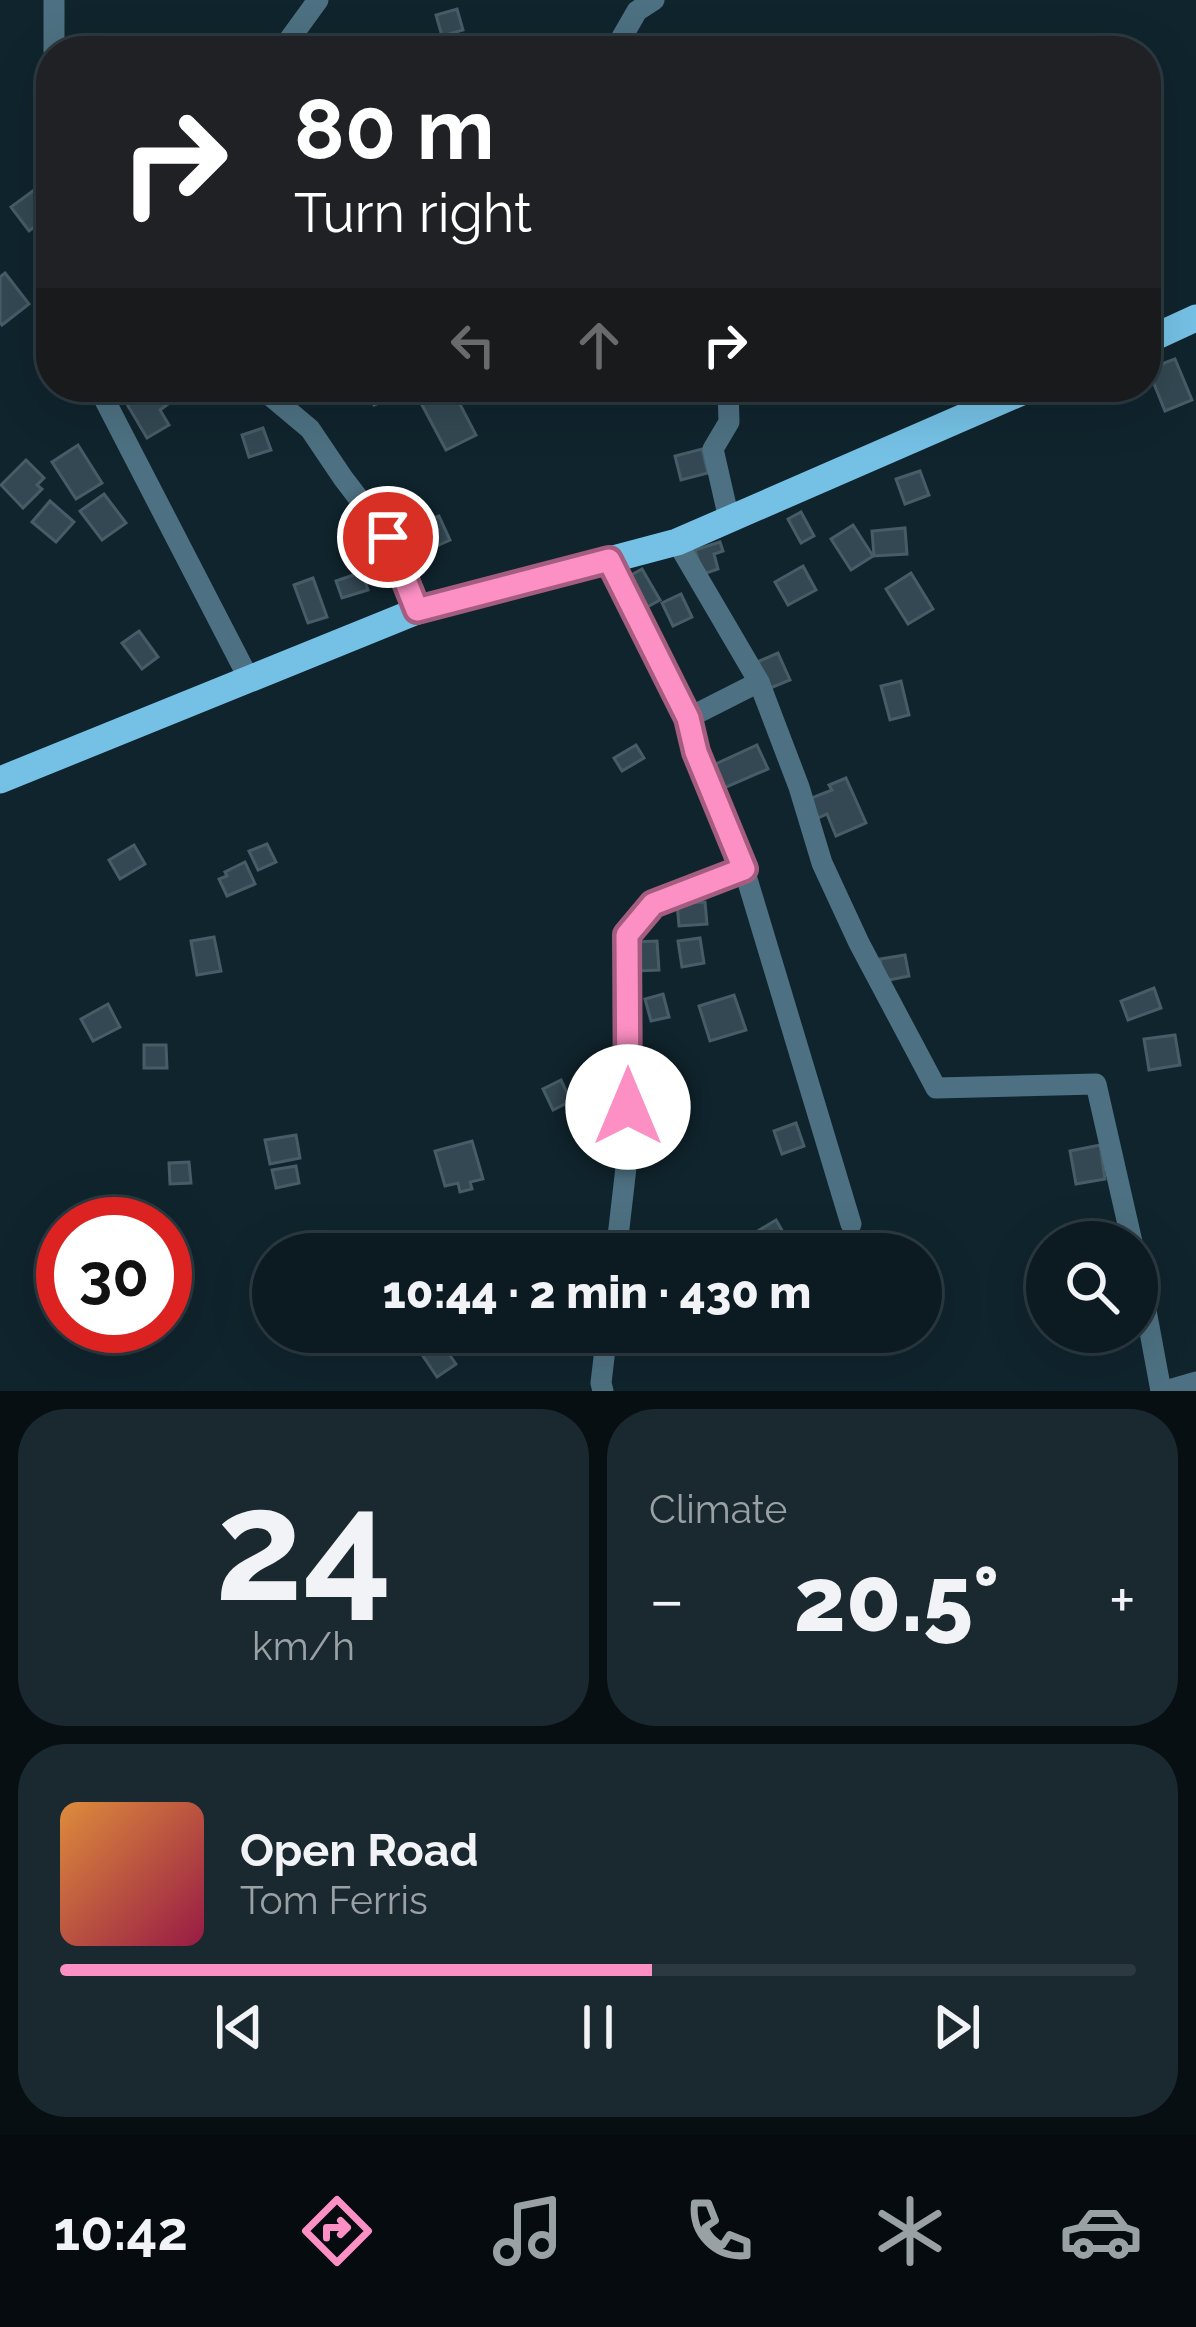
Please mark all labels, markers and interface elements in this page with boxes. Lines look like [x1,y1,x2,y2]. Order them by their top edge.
text: 80 m [294,80,495,179]
icon: right [96,84,252,240]
text: Turn right [294,181,532,245]
icon: left [440,312,506,378]
icon: ahead [566,312,632,378]
icon: right [692,312,758,378]
pin [337,486,439,588]
icon: arrive [355,504,421,570]
position arrow [565,1044,691,1170]
speed limit sign: 30 [36,1197,192,1353]
map controls [1026,1221,1158,1353]
button: search [1026,1221,1158,1353]
text: 10:44 · 2 min · 430 m [383,1266,811,1319]
text: 24 [215,1453,392,1637]
text: Climate [649,1486,787,1532]
text: 20.5° [794,1546,999,1652]
text: − [649,1561,685,1638]
text: + [1109,1561,1136,1638]
text: km/h [252,1623,355,1669]
text: Open Road [240,1824,479,1877]
text: Tom Ferris [240,1877,428,1923]
icon: previous [206,1994,272,2060]
icon: pause [565,1994,631,2060]
icon: next [924,1994,990,2060]
icon: directions [295,2189,379,2273]
icon: music [486,2189,570,2273]
icon: phone [677,2189,761,2273]
icon: climate [868,2189,952,2273]
icon: car [1059,2189,1143,2273]
text: 10:42 [53,2199,188,2263]

